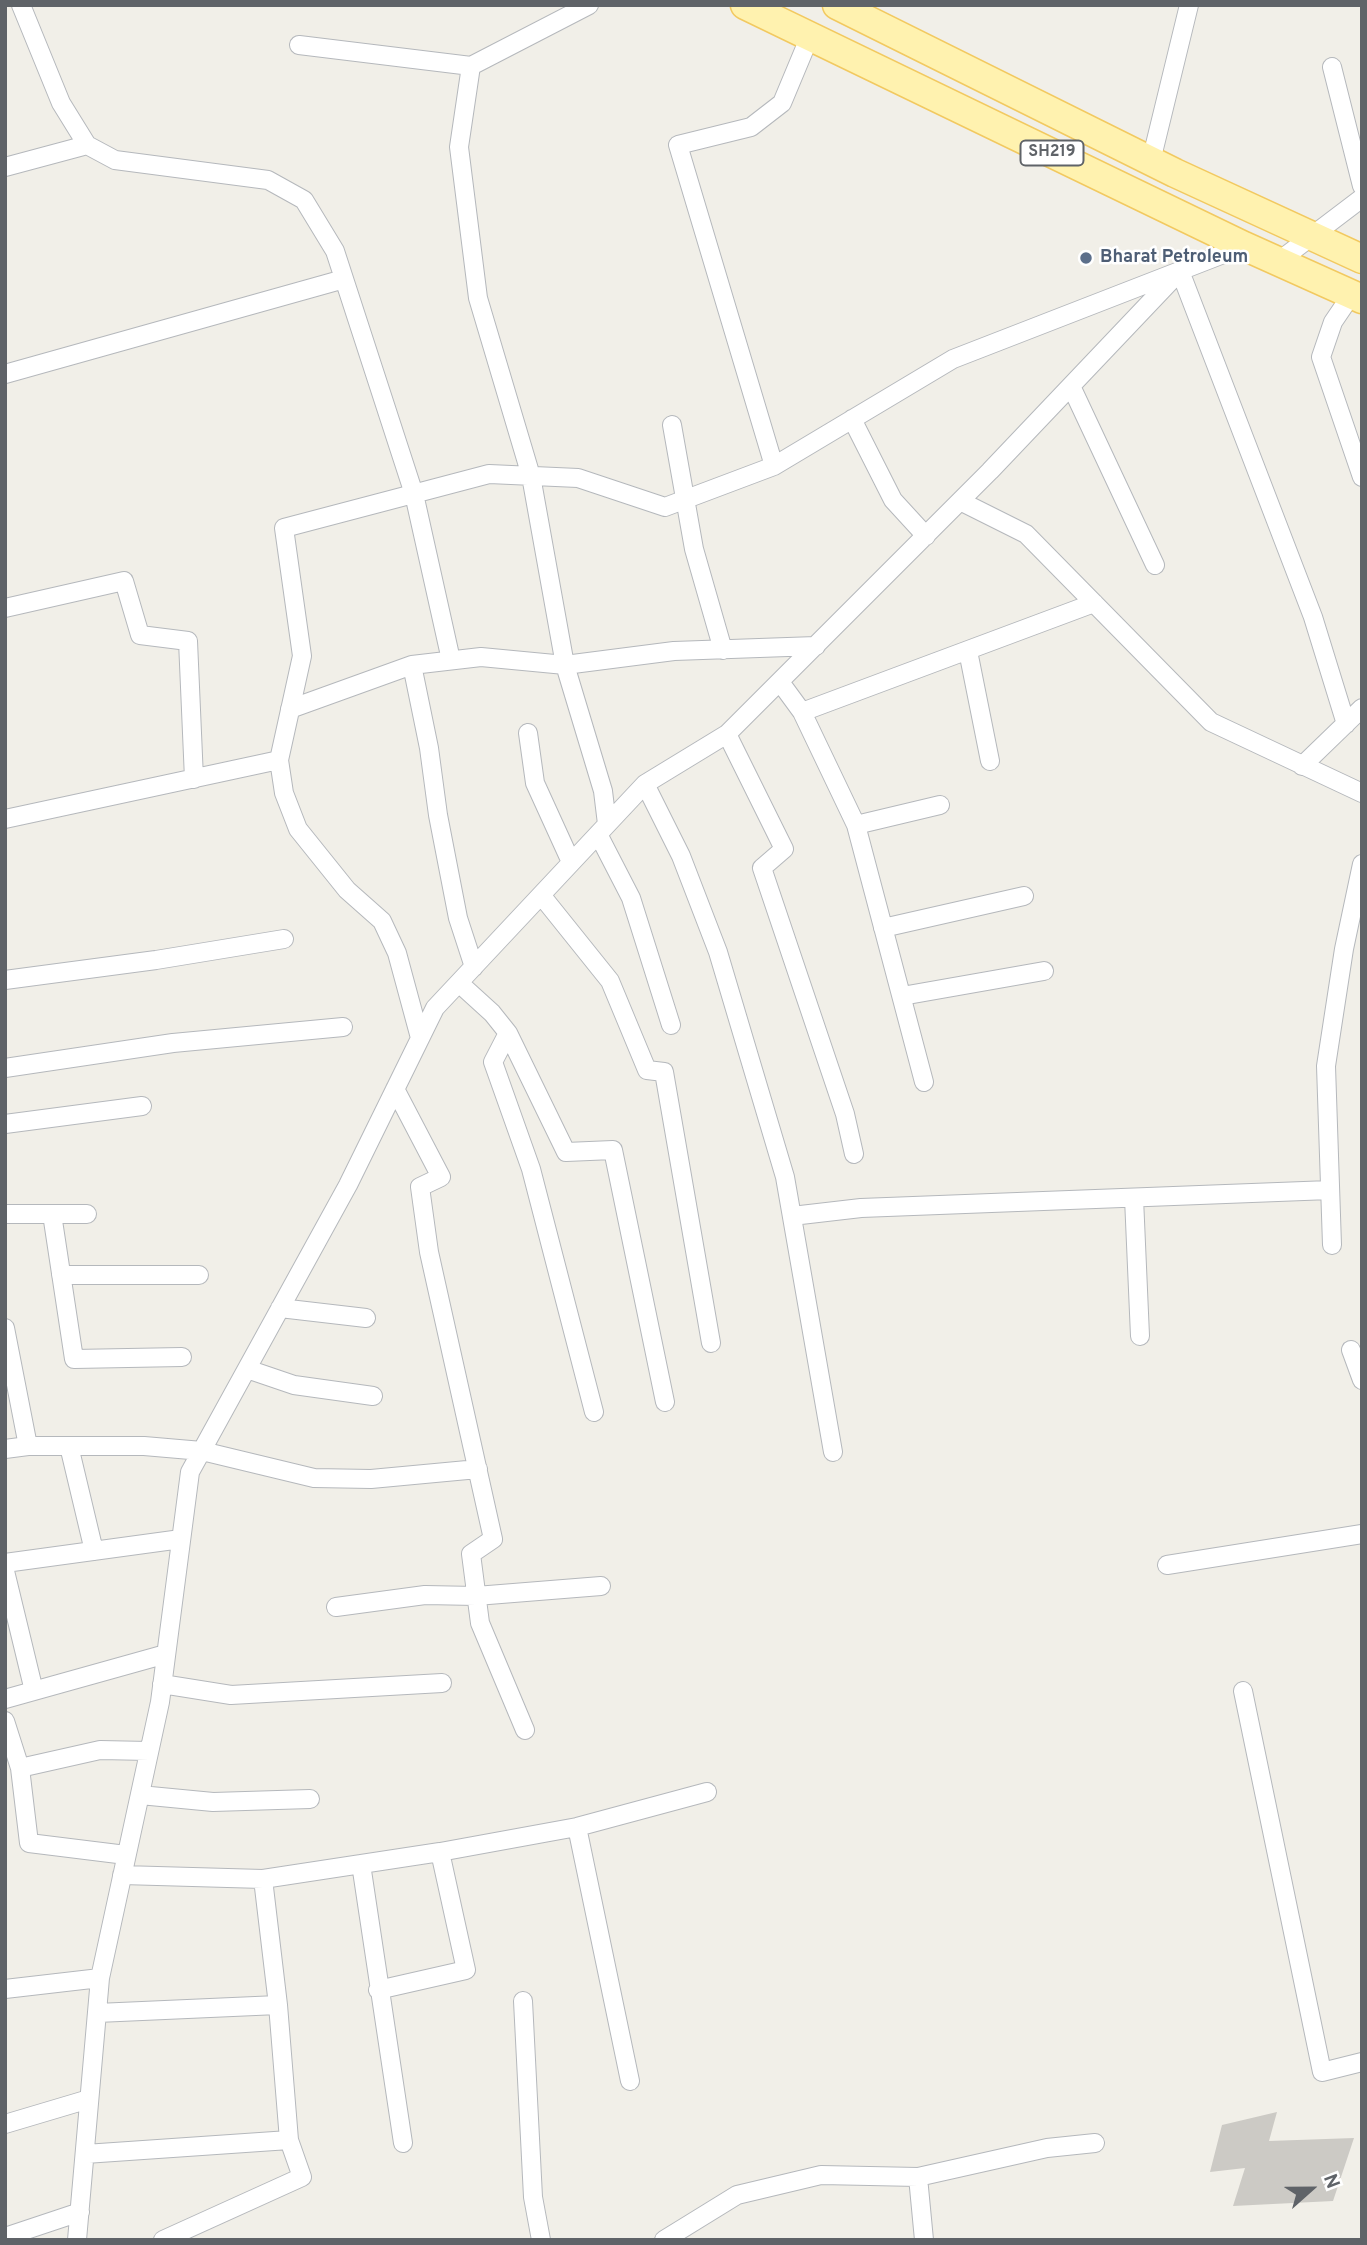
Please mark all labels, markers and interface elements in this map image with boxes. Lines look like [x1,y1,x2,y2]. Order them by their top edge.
road number: SH219 [1020,140,1084,166]
place label: Bharat Petroleum [1100,247,1248,269]
marker: Bharat Petroleum [1078,250,1094,266]
north arrow [1276,2154,1346,2224]
text: N [1317,2171,1344,2192]

